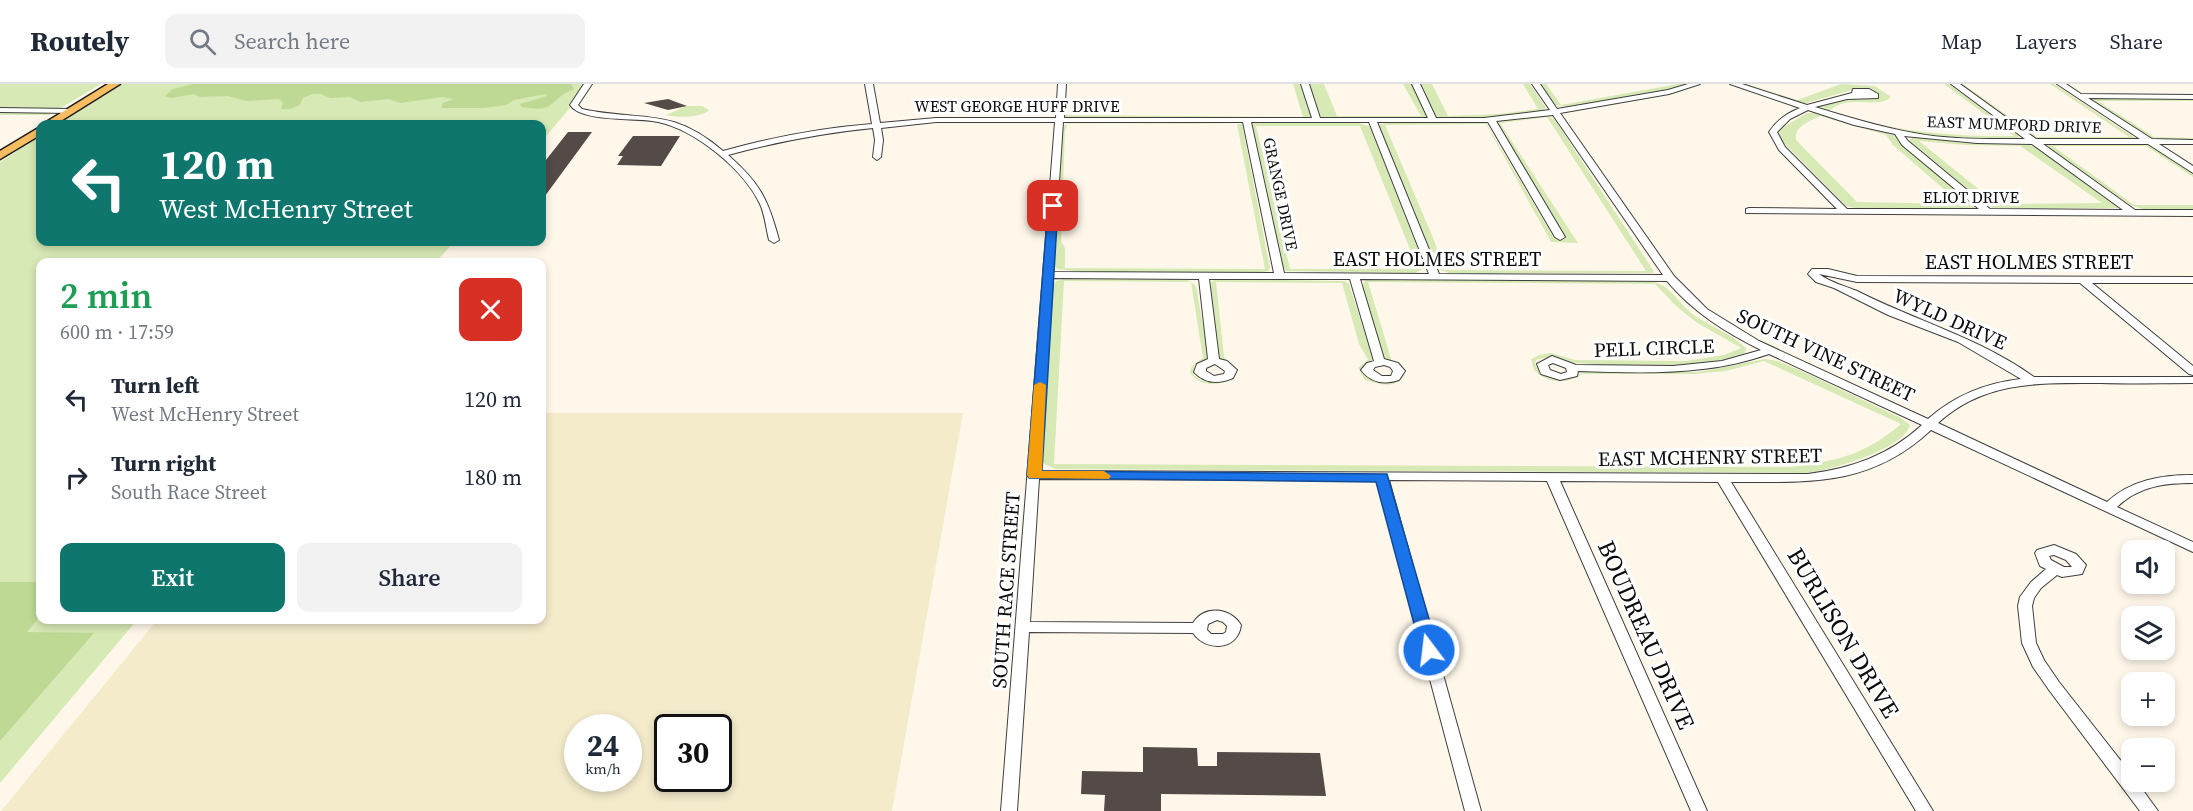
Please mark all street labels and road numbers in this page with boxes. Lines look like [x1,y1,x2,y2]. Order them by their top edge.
street label: WEST GEORGE HUFF DRIVE [914,95,1120,117]
street label: EAST MUMFORD DRIVE [1926,110,2102,138]
street label: GRANGE DRIVE [1258,135,1304,253]
street label: ELIOT DRIVE [1923,186,2020,208]
street label: EAST HOLMES STREET [1333,245,1541,273]
street label: EAST HOLMES STREET [1925,248,2133,276]
street label: WYLD DRIVE [1889,281,2011,357]
street label: SOUTH VINE STREET [1732,301,1920,409]
street label: PELL CIRCLE [1593,332,1715,364]
street label: EAST MCHENRY STREET [1598,441,1822,473]
street label: SOUTH RACE STREET [985,491,1027,689]
street label: BOUDREAU DRIVE [1590,535,1703,734]
street label: BURLISON DRIVE [1780,541,1907,724]

